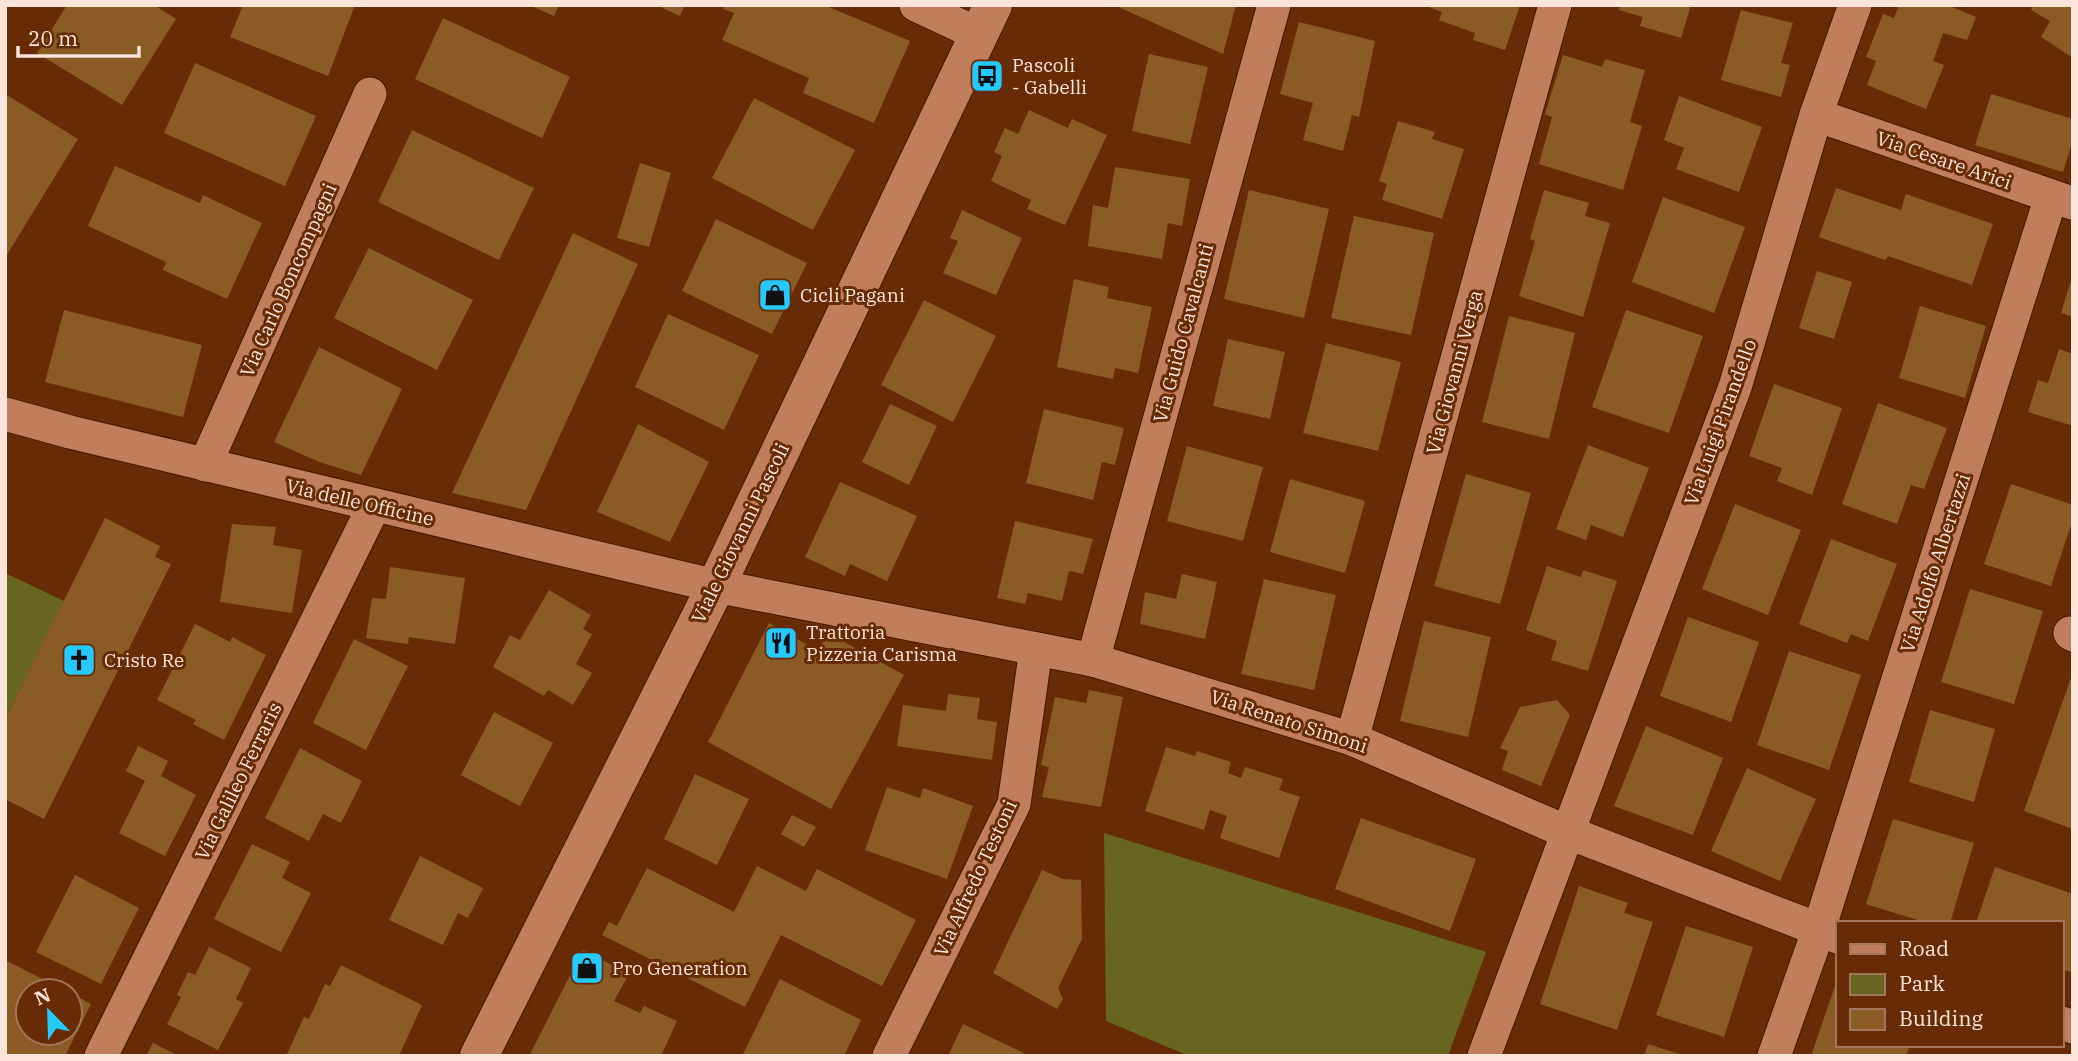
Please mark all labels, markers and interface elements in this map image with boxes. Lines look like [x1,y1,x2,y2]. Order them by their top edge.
scale bar [18,14,138,58]
text: 20 m [28,24,78,52]
place label: Pascoli - Gabelli [1012,53,1087,99]
bus stop icon: Pascoli - Gabelli [968,57,1006,95]
street label: Via Cesare Arici [1873,126,2015,194]
street label: Via Carlo Boncompagni [234,179,342,381]
street label: Via Guido Cavalcanti [1148,241,1218,425]
shop icon: Cicli Pagani [756,276,794,314]
place label: Cicli Pagani [800,283,905,307]
street label: Via Giovanni Verga [1421,287,1487,457]
street label: Via Luigi Pirandello [1679,336,1761,508]
street label: Viale Giovanni Pascoli [686,439,794,627]
street label: Via Adolfo Albertazzi [1895,471,1975,655]
street label: Via delle Officine [284,473,436,531]
place label: Trattoria Pizzeria Carisma [806,620,957,666]
restaurant icon: Trattoria Pizzeria Carisma [762,624,800,662]
church icon: Cristo Re [60,641,98,679]
place label: Cristo Re [104,648,184,672]
street label: Via Renato Simoni [1207,684,1371,758]
street label: Via Galileo Ferraris [189,698,287,864]
street label: Via Alfredo Testoni [928,796,1022,960]
legend [1836,921,2064,1047]
text: Road [1899,934,1949,962]
shop icon: Pro Generation [568,949,606,987]
place label: Pro Generation [612,956,748,980]
text: Park [1899,969,1946,997]
north arrow [14,977,84,1047]
text: N [31,982,54,1010]
text: Building [1899,1004,1984,1032]

